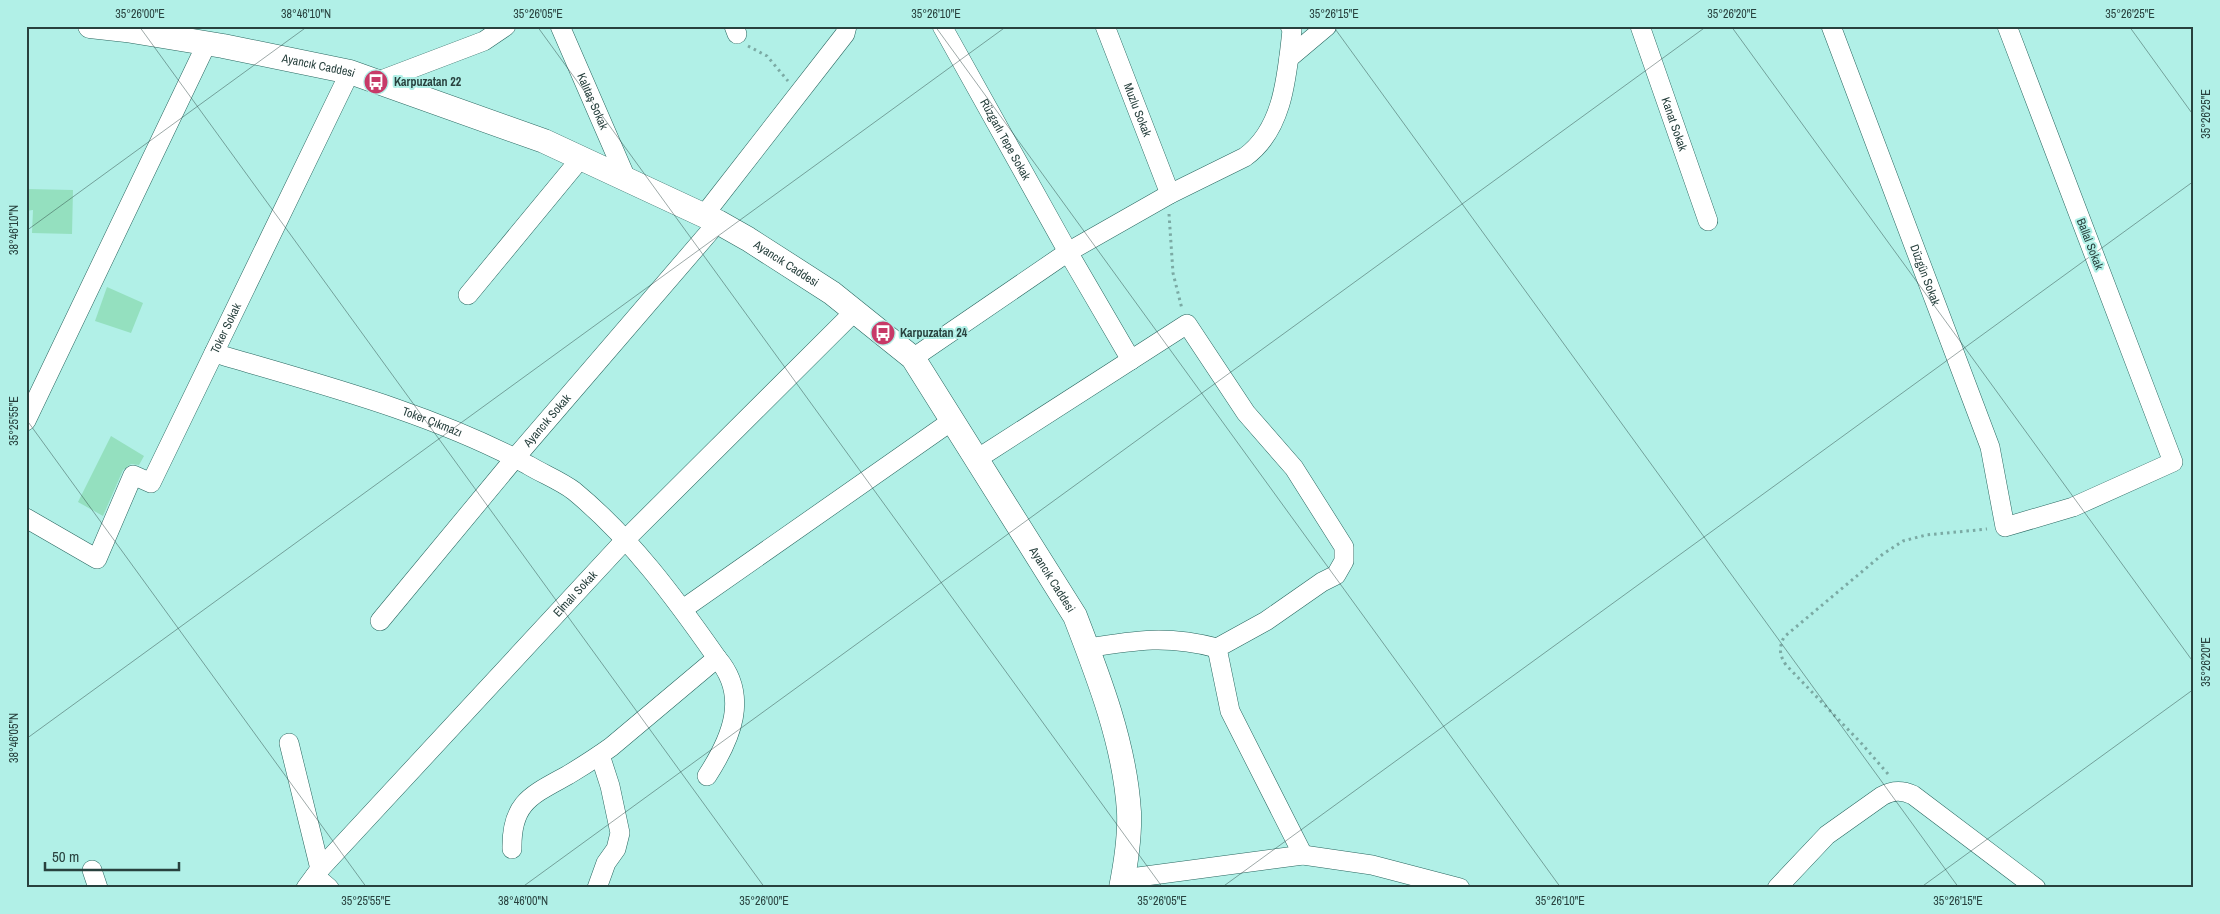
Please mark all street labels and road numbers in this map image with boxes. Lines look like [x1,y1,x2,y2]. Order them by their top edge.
street label: Ayancık Caddesi [279,50,357,81]
street label: Kalıtaş Sokak [573,70,612,132]
street label: Muzlu Sokak [1120,81,1155,139]
street label: Kanat Sokak [1657,95,1691,153]
street label: Rüzgarlı Tepe Sokak [976,96,1034,183]
street label: Ballal Sokak [2073,216,2107,272]
street label: Ayancık Caddesi [750,236,822,290]
street label: Düzgün Sokak [1906,242,1944,308]
street label: Toker Sokak [207,300,245,356]
street label: Ayancık Sokak [519,391,575,451]
street label: Toker Çıkmazı [400,403,465,441]
street label: Ayancık Caddesi [1025,543,1079,615]
street label: Elmalı Sokak [550,567,601,620]

